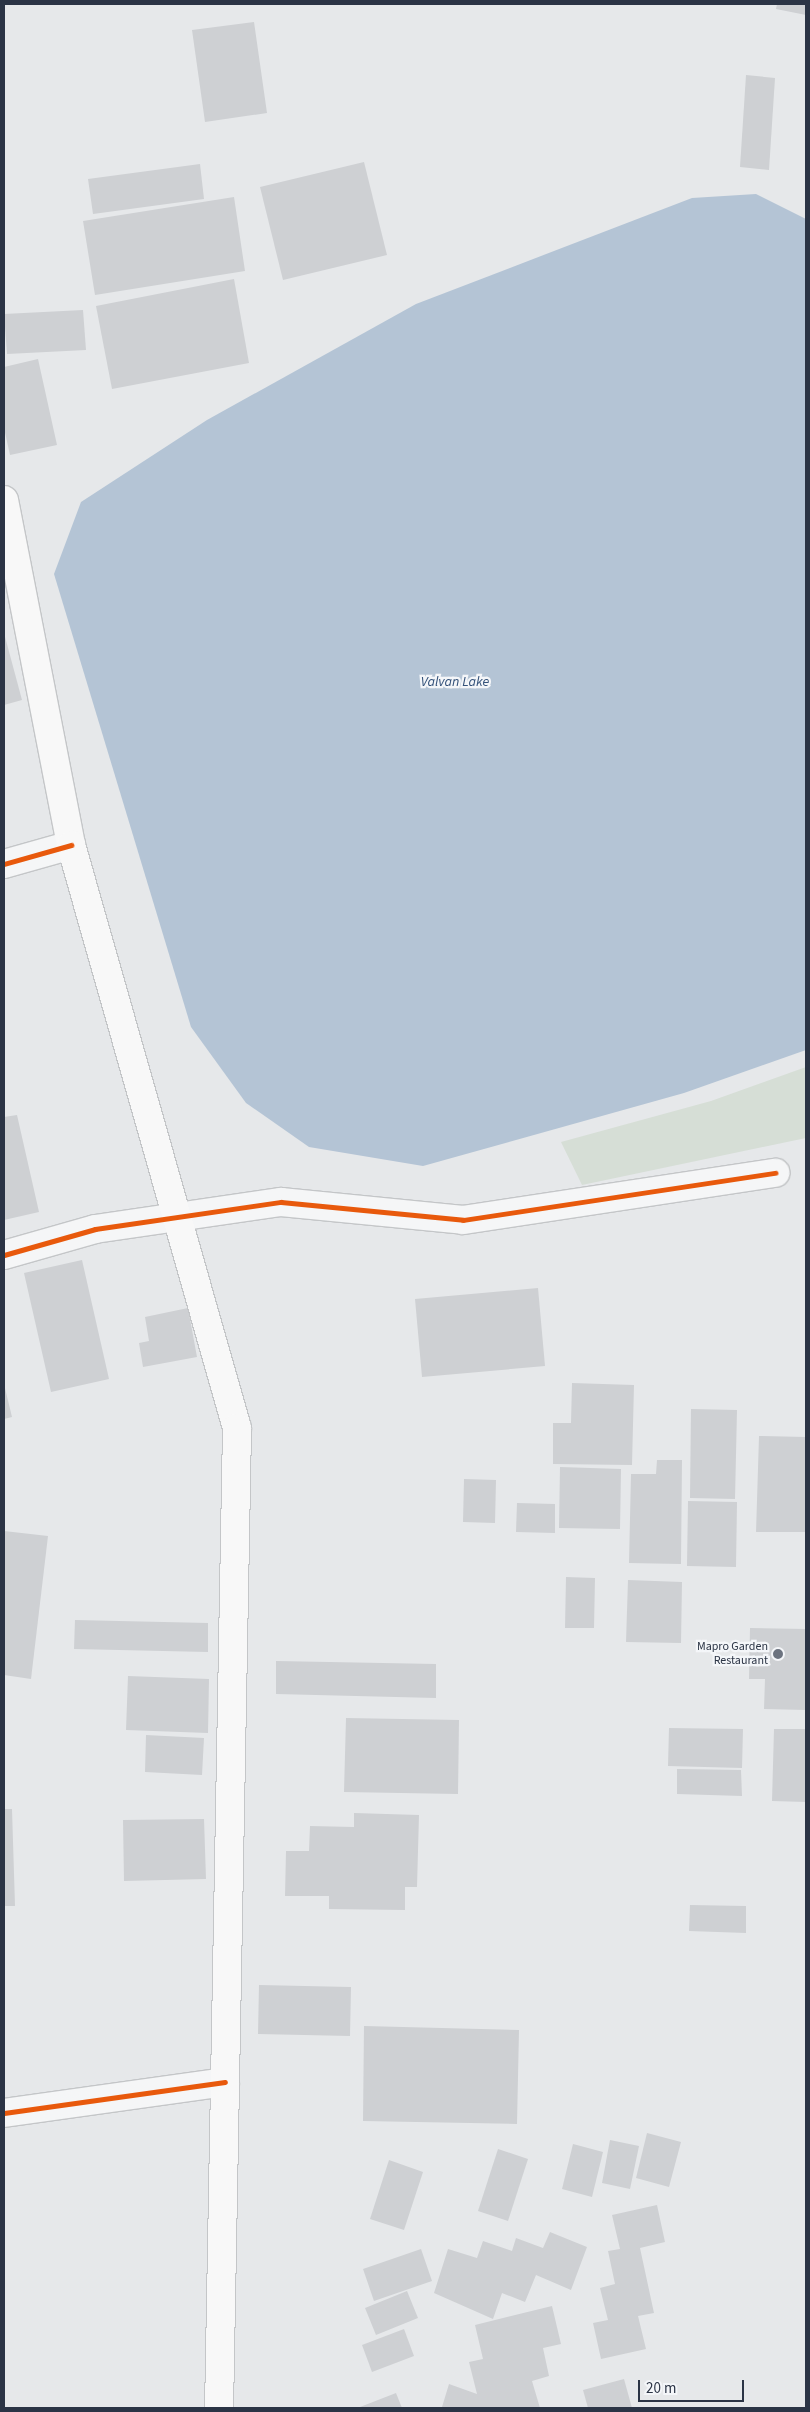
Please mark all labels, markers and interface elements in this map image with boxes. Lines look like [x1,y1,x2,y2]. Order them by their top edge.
water label: Valvan Lake [421,674,489,690]
place label: Mapro Garden Restaurant [697,1640,768,1668]
marker: Mapro Garden Restaurant [772,1648,784,1660]
scale bar [640,2370,746,2402]
text: 20 m [646,2378,676,2399]

